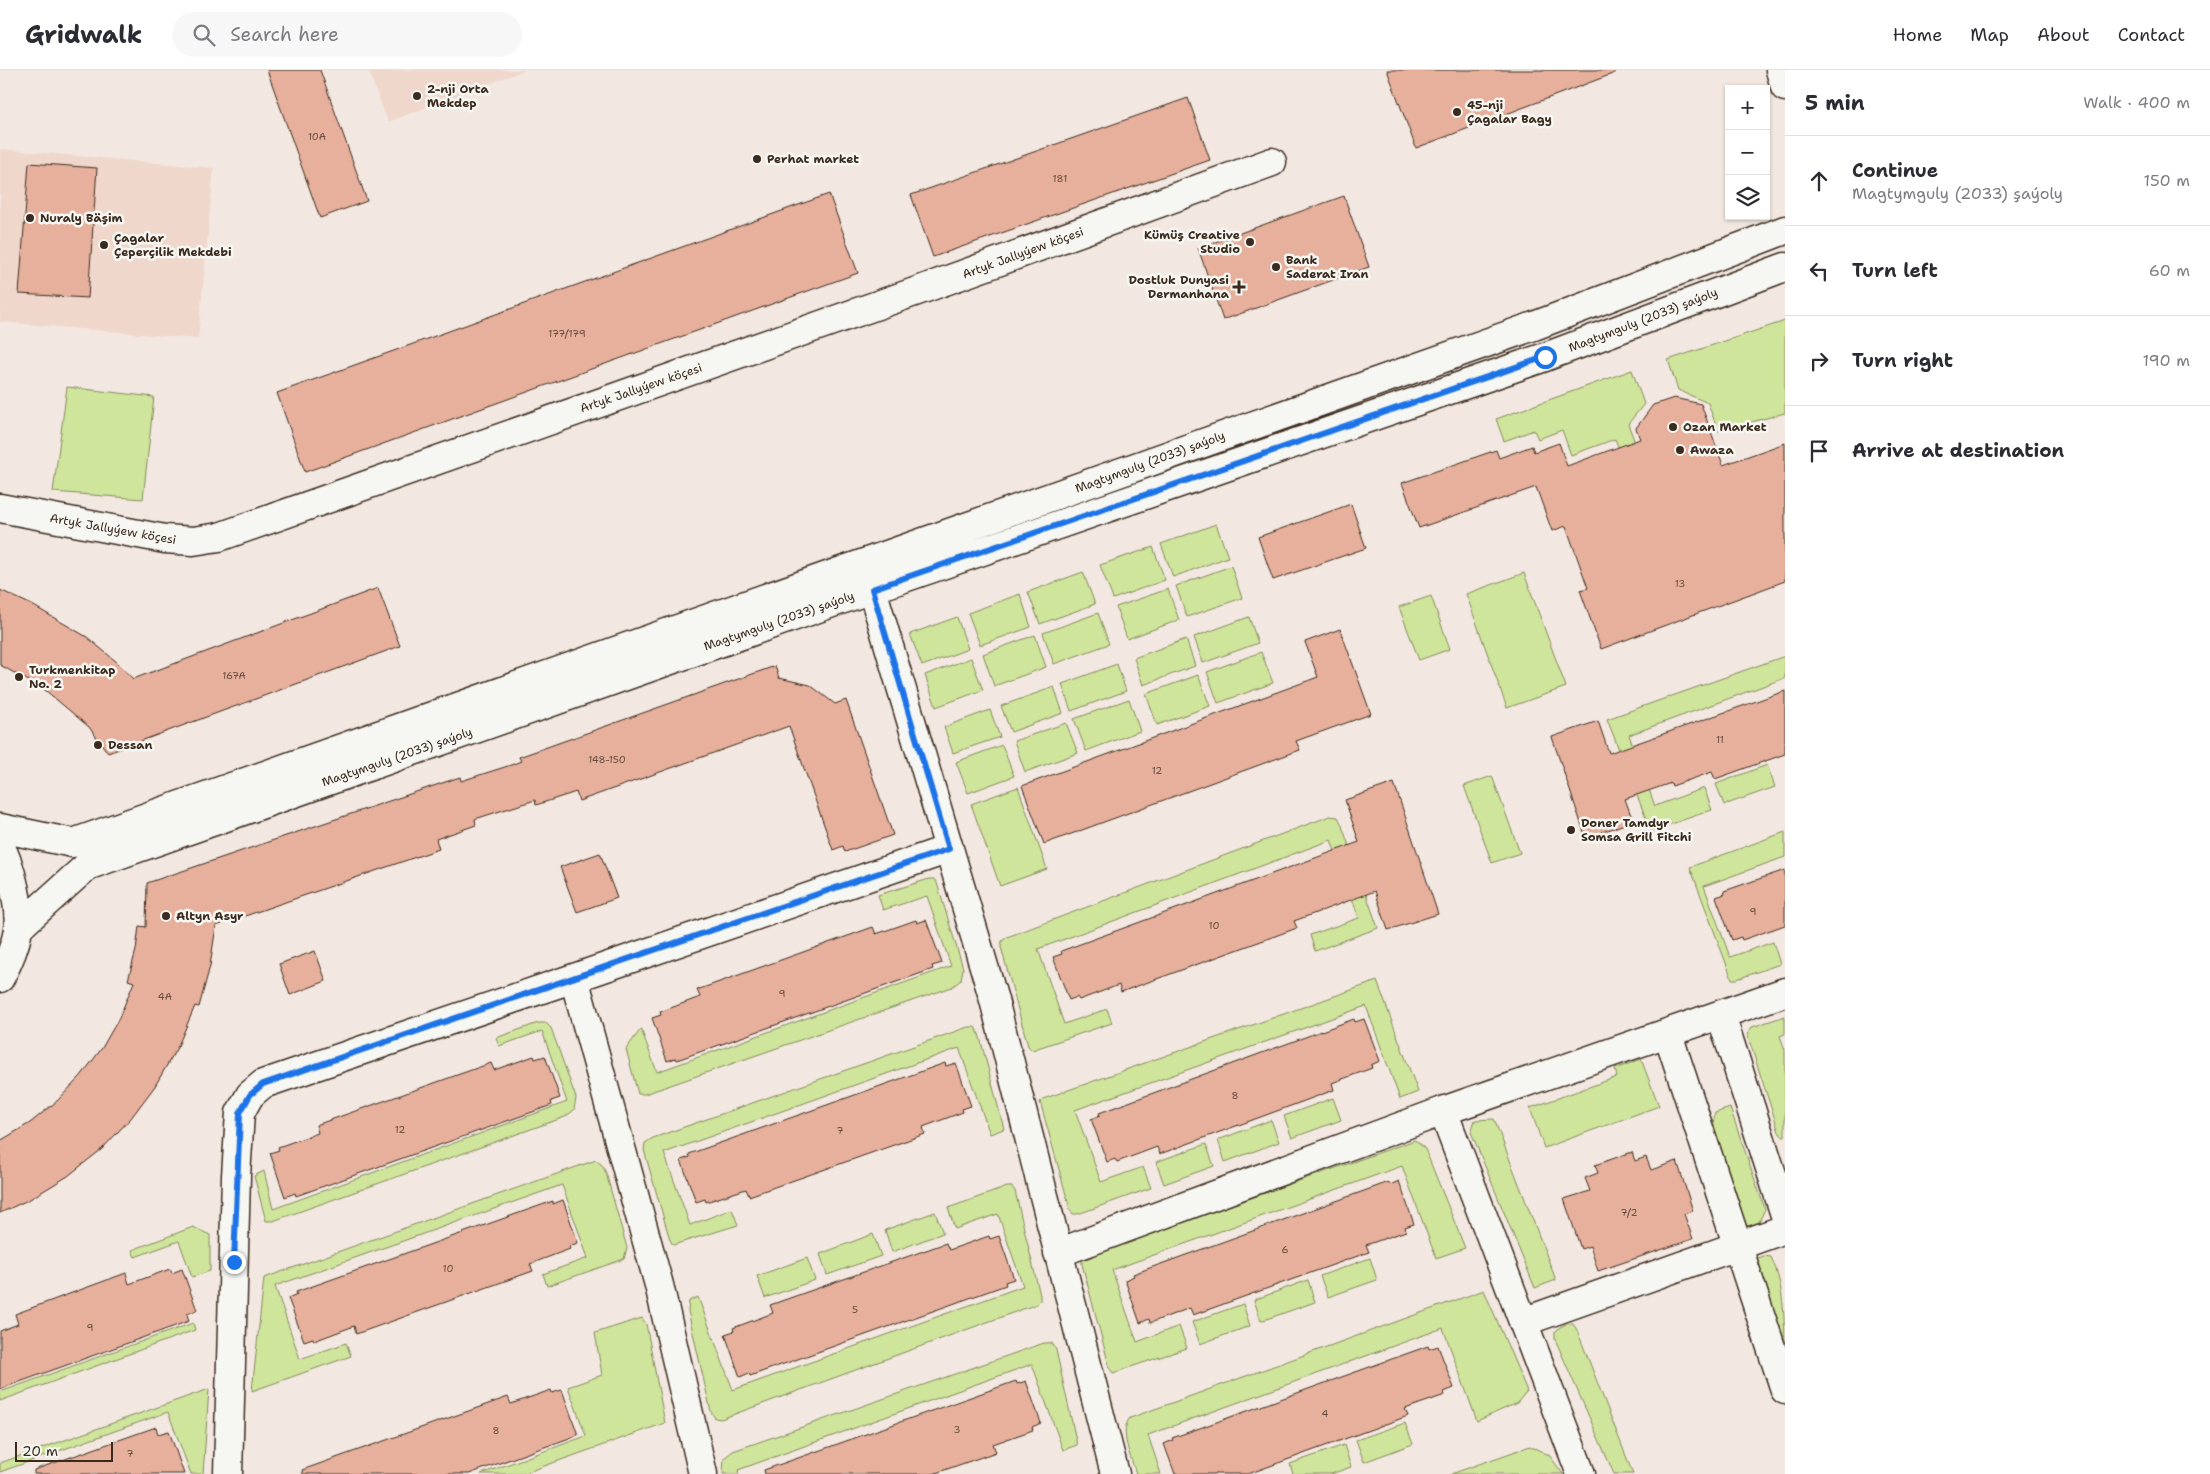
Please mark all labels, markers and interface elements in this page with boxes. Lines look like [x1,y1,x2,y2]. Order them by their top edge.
search box [172,12,522,57]
text: Gridwalk [25,19,142,51]
icon: search [190,21,218,49]
text: Search here [230,22,339,47]
text: Home [1893,23,1942,47]
text: Map [1970,23,2009,47]
text: About [2037,23,2090,47]
text: Contact [2118,23,2185,47]
place label: 2-nji Orta Mekdep [427,81,489,111]
map controls [1725,85,1770,220]
button: + [1725,85,1770,130]
text: 5 min [1805,89,1865,117]
marker: 2-nji Orta Mekdep [411,90,423,102]
text: Walk · 400 m [2083,92,2190,113]
place label: 45-nji Çagalar Bagy [1467,97,1552,127]
marker: 45-nji Çagalar Bagy [1451,106,1463,118]
house number: 10А [308,130,326,143]
button: − [1725,130,1770,175]
place label: Perhat market [767,151,859,167]
marker: Perhat market [751,153,763,165]
text: Continue [1852,158,1938,183]
icon: ahead [1805,167,1833,195]
text: 150 m [2143,170,2190,191]
house number: 181 [1053,172,1067,185]
button: layers [1725,175,1770,220]
text: Magtymguly (2033) şaýoly [1852,183,2063,204]
place label: Nuraly Bäşim [40,210,122,226]
marker: Nuraly Bäşim [24,212,36,224]
street label: Artyk Jallyýew köçesi [960,224,1086,282]
place label: Kümüş Creative Studio [1144,227,1240,257]
place label: Çagalar Çeperçilik Mekdebi [114,230,232,260]
marker: Kümüş Creative Studio [1244,236,1256,248]
marker: Çagalar Çeperçilik Mekdebi [98,239,110,251]
place label: Bank Saderat Iran [1286,252,1368,282]
icon: left [1805,257,1833,285]
text: Turn left [1852,258,1938,283]
text: 60 m [2149,260,2190,281]
marker: Bank Saderat Iran [1270,261,1282,273]
place label: Dostluk Dunyasi Dermanhana [1128,272,1230,302]
marker: Dostluk Dunyasi Dermanhana [1233,281,1245,293]
street label: Magtymguly (2033) şaýoly [1566,284,1720,356]
house number: 177/179 [548,327,586,340]
route start [1534,346,1557,369]
icon: right [1805,347,1833,375]
text: Turn right [1852,348,1953,373]
text: 190 m [2143,350,2190,371]
street label: Artyk Jallyýew köçesi [578,360,704,416]
place label: Ozan Market [1683,419,1767,435]
marker: Ozan Market [1667,421,1679,433]
street label: Magtymguly (2033) şaýoly [1073,427,1227,497]
icon: arrive [1805,437,1833,465]
text: Arrive at destination [1852,438,2064,463]
place label: Awaza [1690,442,1734,458]
marker: Awaza [1674,444,1686,456]
street label: Artyk Jallyýew köçesi [49,510,177,548]
house number: 13 [1675,577,1685,590]
street label: Magtymguly (2033) şaýoly [702,588,857,654]
place label: Turkmenkitap No. 2 [29,662,115,692]
house number: 167A [222,669,246,682]
marker: Turkmenkitap No. 2 [13,671,25,683]
street label: Magtymguly (2033) şaýoly [320,724,475,790]
house number: 11 [1716,733,1724,746]
place label: Dessan [108,737,152,753]
marker: Dessan [92,739,104,751]
house number: 148-150 [588,753,626,766]
house number: 12 [1152,764,1162,777]
place label: Doner Tamdyr Somsa Grill Fitchi [1581,815,1692,845]
marker: Doner Tamdyr Somsa Grill Fitchi [1565,824,1577,836]
house number: 9 [1750,905,1757,918]
place label: Altyn Asyr [176,908,244,924]
marker: Altyn Asyr [160,910,172,922]
house number: 10 [1209,919,1219,932]
house number: 9 [779,987,786,1000]
house number: 4A [158,990,172,1003]
house number: 8 [1232,1089,1239,1102]
house number: 12 [395,1123,405,1136]
house number: 7 [837,1124,844,1137]
house number: 7/2 [1621,1206,1637,1219]
house number: 6 [1282,1243,1289,1256]
route end [223,1251,246,1274]
house number: 10 [443,1262,453,1275]
house number: 5 [852,1303,858,1316]
house number: 9 [87,1321,94,1334]
house number: 4 [1322,1407,1329,1420]
house number: 3 [954,1423,961,1436]
house number: 8 [493,1424,500,1437]
scale bar [15,1439,112,1462]
text: 20 m [22,1442,58,1460]
house number: 7 [127,1447,134,1460]

